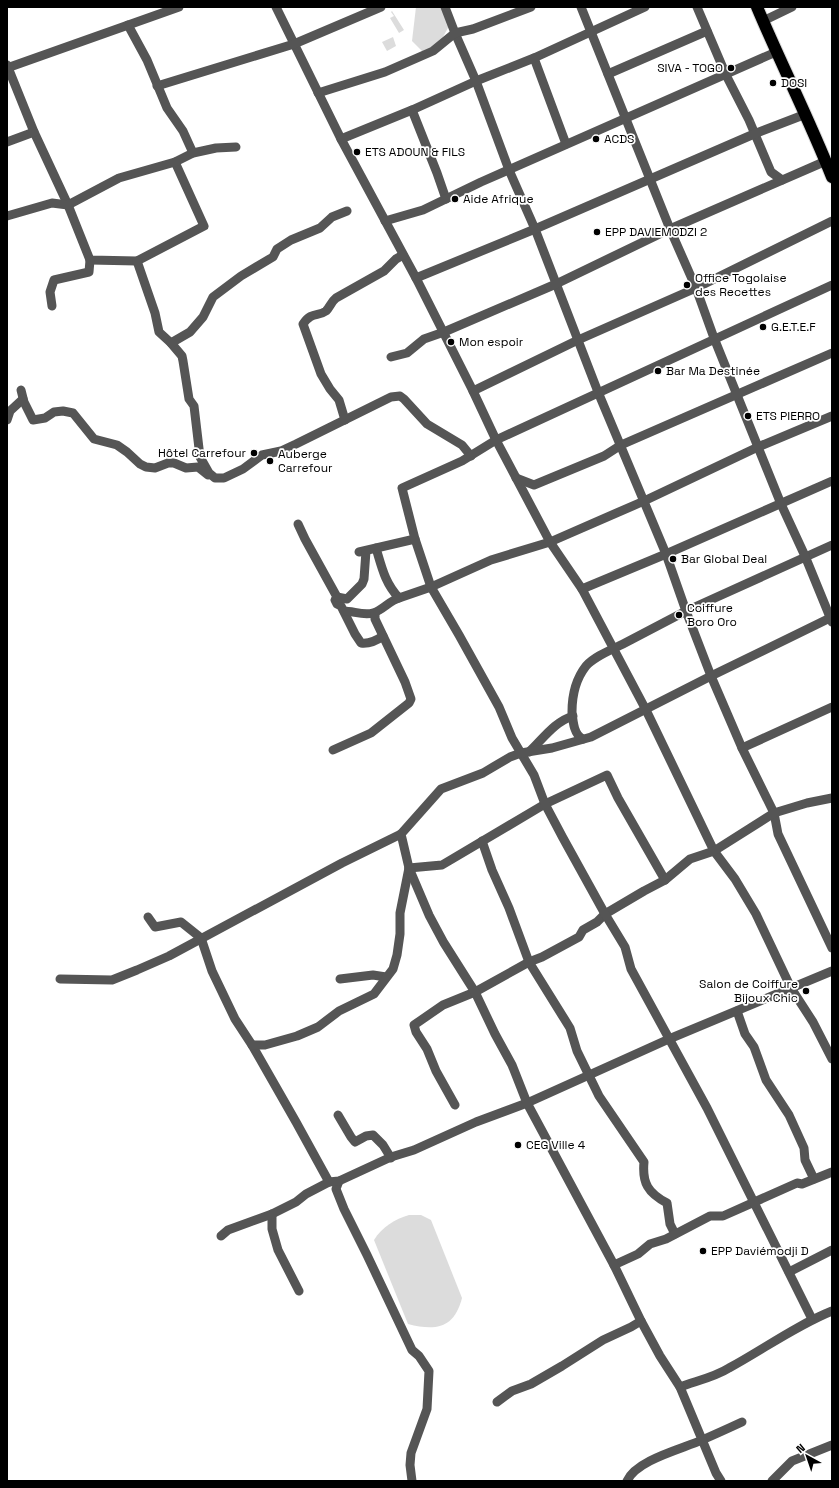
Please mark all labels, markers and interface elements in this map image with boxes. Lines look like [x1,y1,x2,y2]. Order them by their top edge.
place label: SIVA - TOGO [657,60,723,76]
marker: SIVA - TOGO [726,63,736,73]
place label: DOSI [781,75,807,91]
marker: DOSI [768,78,778,88]
place label: ACDS [604,131,634,147]
marker: ACDS [591,134,601,144]
place label: ETS ADOUN & FILS [365,144,465,160]
marker: ETS ADOUN & FILS [352,147,362,157]
place label: Aide Afrique [463,191,534,207]
marker: Aide Afrique [450,194,460,204]
place label: EPP DAVIEMODZI 2 [605,224,707,240]
marker: EPP DAVIEMODZI 2 [592,227,602,237]
place label: Office Togolaise des Recettes [695,270,787,300]
marker: Office Togolaise des Recettes [682,280,692,290]
place label: G.E.T.E.F [771,319,816,335]
marker: G.E.T.E.F [758,322,768,332]
place label: Mon espoir [459,334,524,350]
marker: Mon espoir [446,337,456,347]
place label: Bar Ma Destinée [666,363,760,379]
marker: Bar Ma Destinée [653,366,663,376]
place label: ETS PIERRO [756,408,820,424]
marker: ETS PIERRO [743,411,753,421]
place label: Hôtel Carrefour [158,445,246,461]
place label: Auberge Carrefour [278,446,333,476]
marker: Hôtel Carrefour [249,448,259,458]
marker: Auberge Carrefour [265,456,275,466]
place label: Bar Global Deal [681,551,767,567]
marker: Bar Global Deal [668,554,678,564]
place label: Coiffure Boro Oro [687,600,737,630]
marker: Coiffure Boro Oro [674,610,684,620]
place label: Salon de Coiffure Bijoux Chic [699,976,798,1006]
marker: Salon de Coiffure Bijoux Chic [801,986,811,996]
place label: CEG Ville 4 [526,1137,586,1153]
marker: CEG Ville 4 [513,1140,523,1150]
place label: EPP Daviémodji D [711,1243,809,1259]
marker: EPP Daviémodji D [698,1246,708,1256]
north arrow [787,1436,827,1476]
text: N [793,1441,808,1456]

